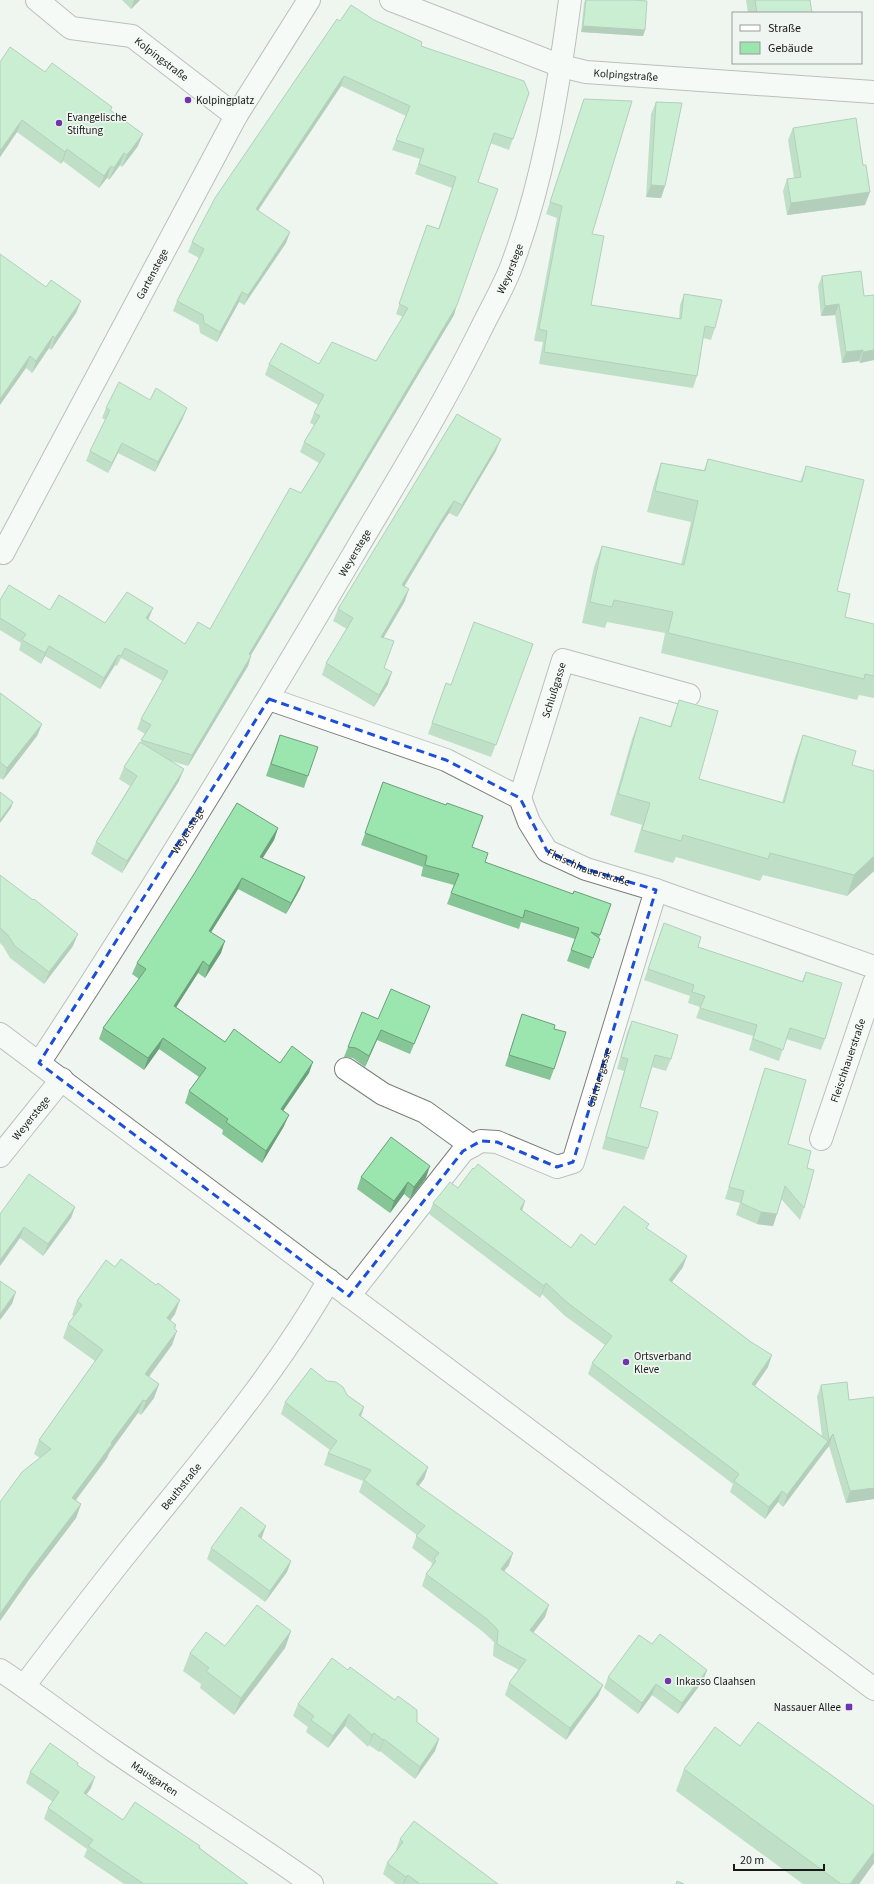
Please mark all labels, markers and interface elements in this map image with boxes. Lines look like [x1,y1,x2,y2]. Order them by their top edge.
legend [732,12,862,64]
text: Straße [768,20,801,37]
street label: Kolpingstraße [132,33,192,85]
text: Gebäude [768,40,813,57]
street label: Kolpingstraße [593,65,659,85]
place label: Kolpingplatz [196,93,254,108]
marker: Kolpingplatz [183,95,193,105]
place label: Evangelische Stiftung [67,110,127,138]
marker: Evangelische Stiftung [54,118,64,128]
street label: Weyerstege [493,241,527,296]
street label: Gartenstege [132,245,172,302]
street label: Weyerstege [335,526,375,579]
street label: Schlußgasse [538,660,570,720]
street label: Weyerstege [167,803,208,857]
street label: Fleischhauerstraße [545,845,633,889]
street label: Fleischhauerstraße [826,1016,869,1104]
street label: Gärtnergasse [583,1046,615,1109]
street label: Weyerstege [8,1092,53,1143]
place label: Ortsverband Kleve [634,1349,691,1377]
marker: Ortsverband Kleve [621,1357,631,1367]
street label: Beuthstraße [157,1459,205,1513]
place label: Inkasso Claahsen [676,1674,755,1689]
marker: Inkasso Claahsen [663,1676,673,1686]
place label: Nassauer Allee [774,1700,842,1715]
marker: Nassauer Allee [844,1702,854,1712]
street label: Mausgarten [128,1757,181,1800]
scale bar [734,1846,824,1872]
text: 20 m [740,1852,764,1869]

